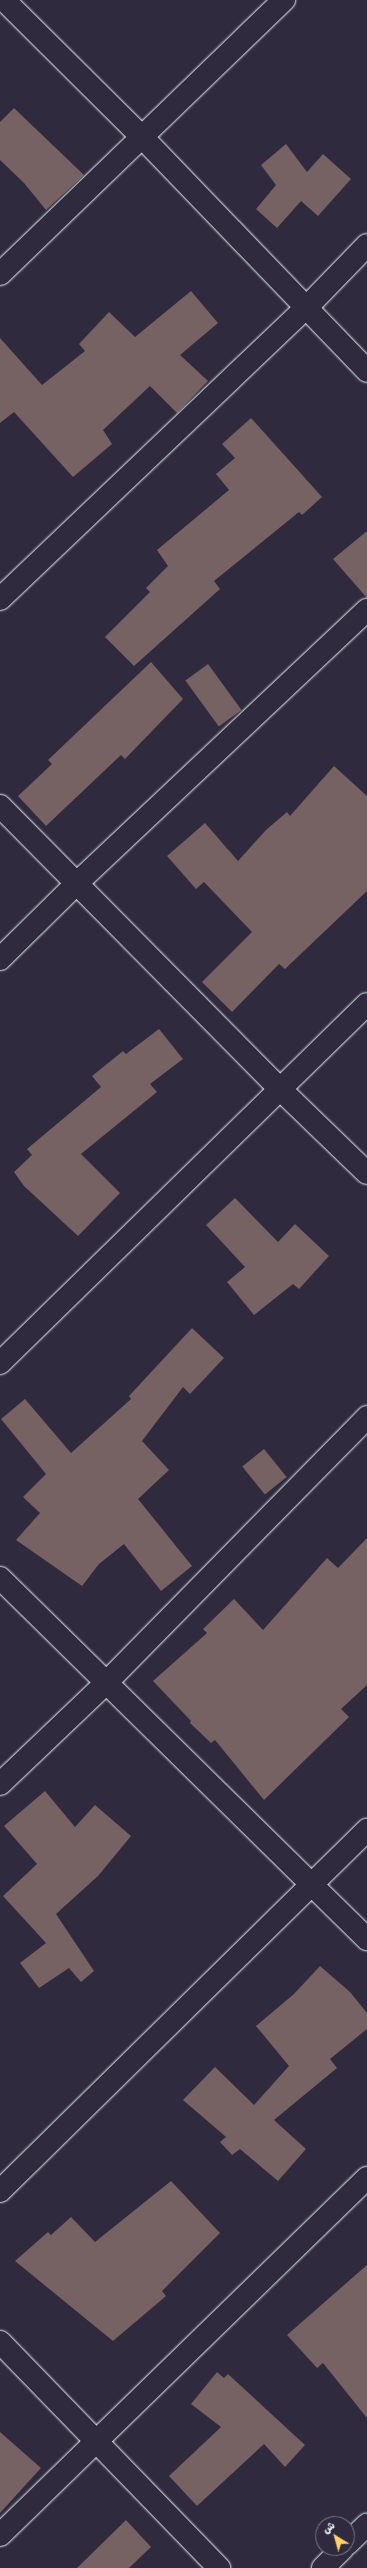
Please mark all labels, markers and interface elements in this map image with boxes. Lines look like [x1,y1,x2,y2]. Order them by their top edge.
north arrow [315,2516,355,2556]
text: ش [318,2516,338,2537]

